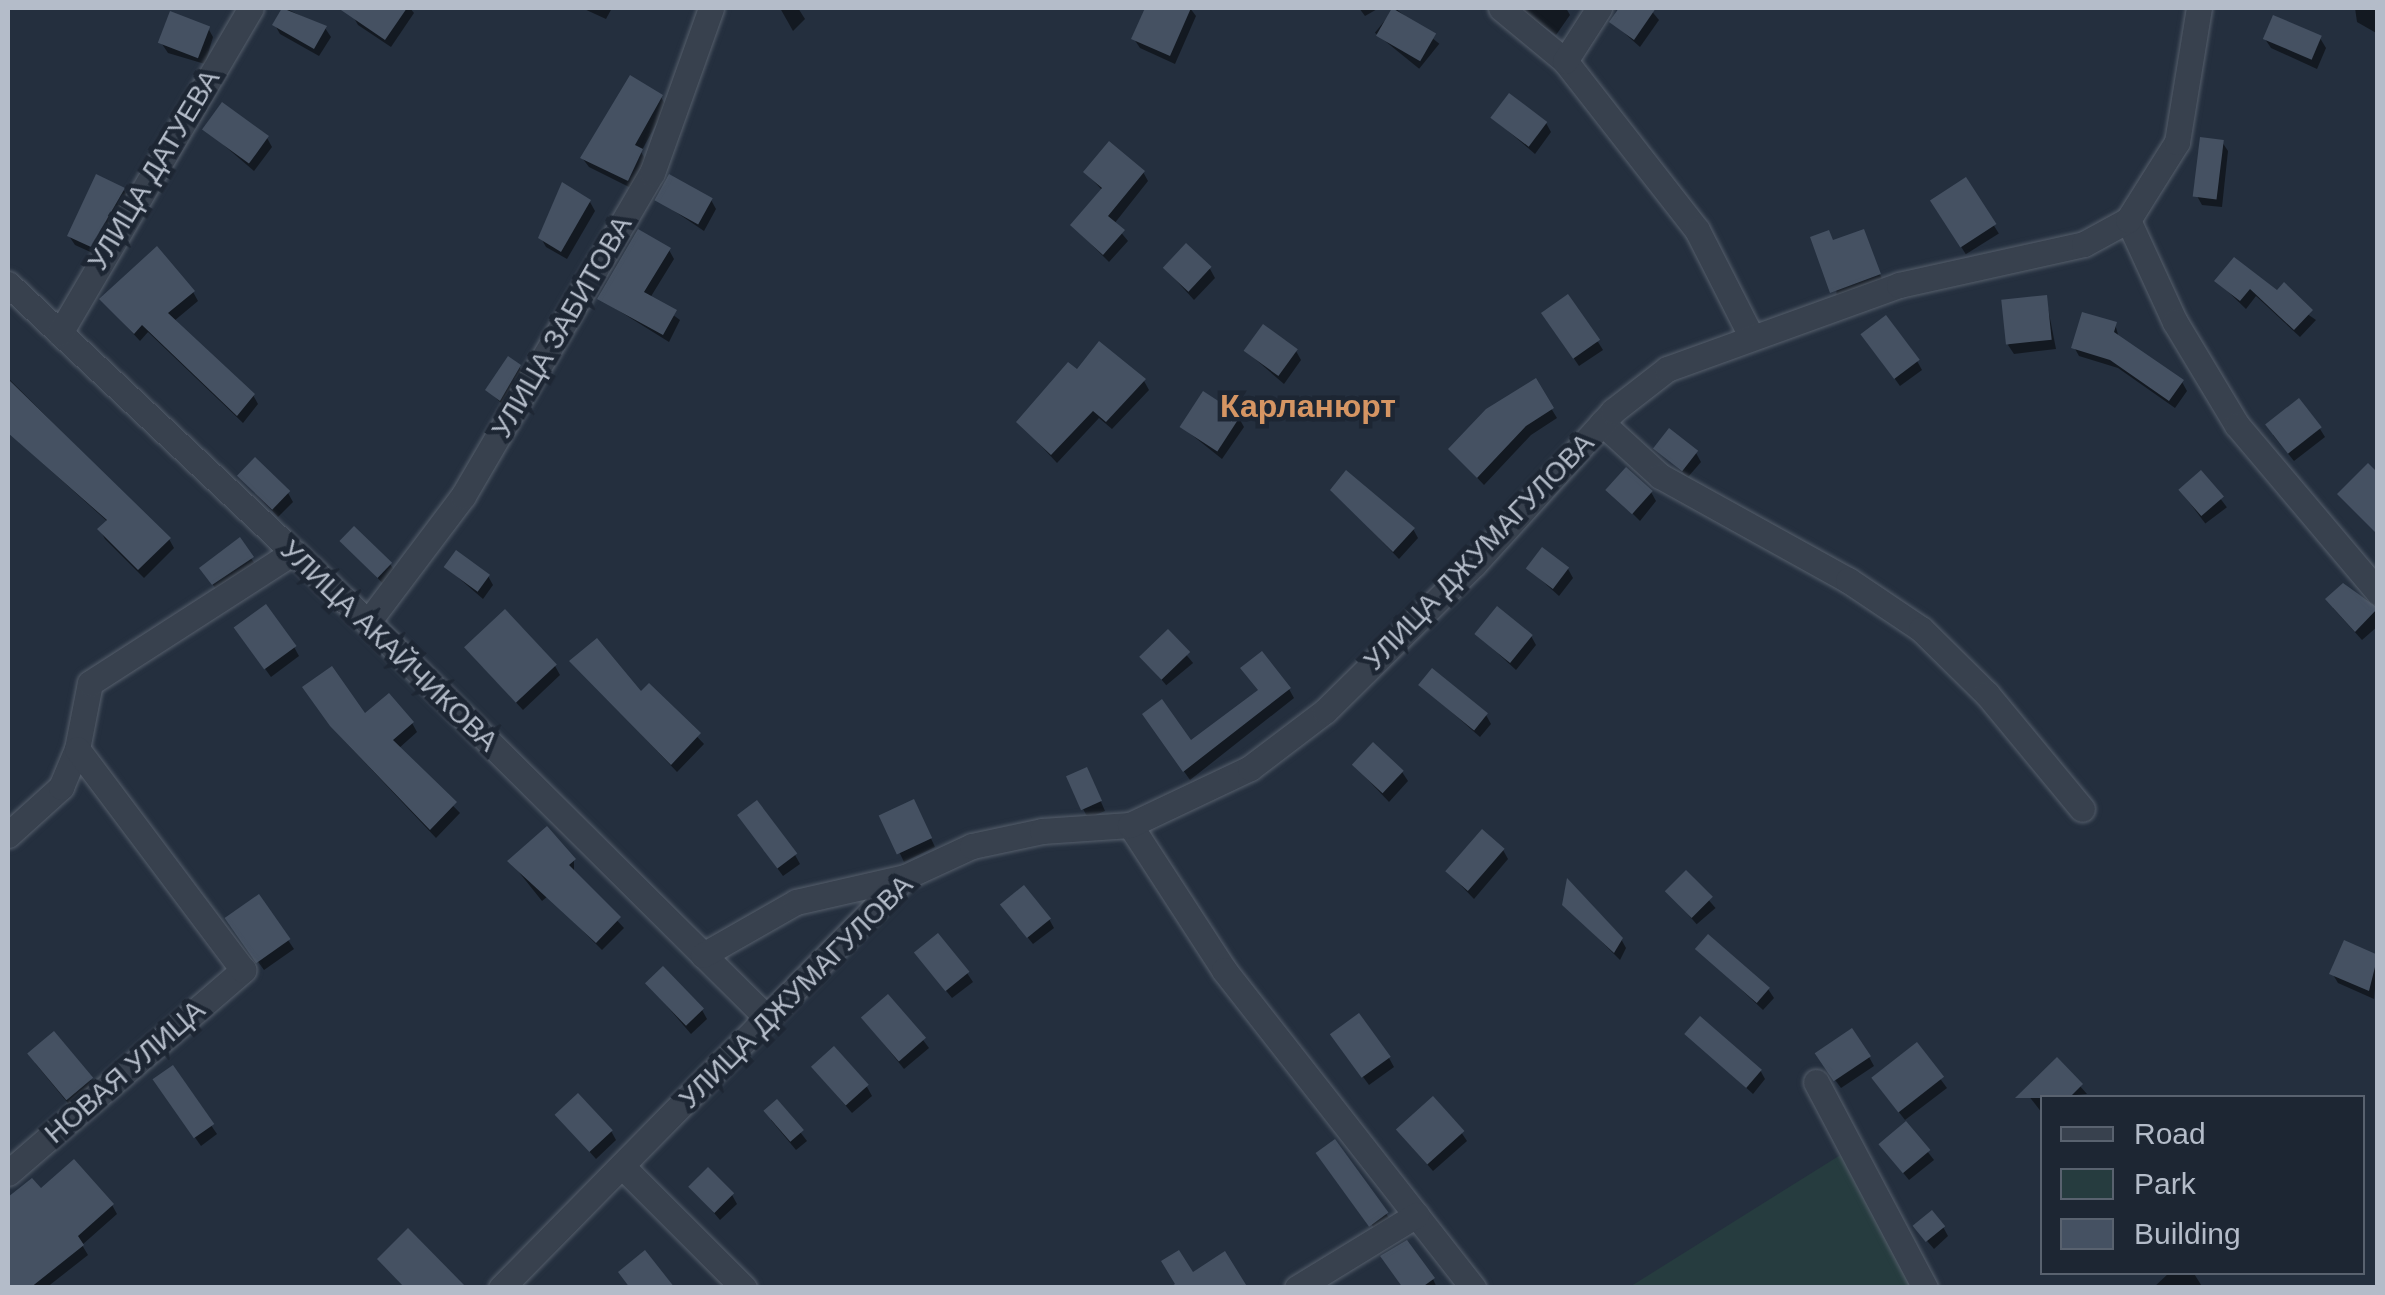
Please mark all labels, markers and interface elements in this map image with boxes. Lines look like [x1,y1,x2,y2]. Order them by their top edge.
street label: УЛИЦА ДАТУЕВА [81,64,227,276]
street label: УЛИЦА ЗАБИТОВА [485,210,639,444]
district label: Карланюрт [1220,387,1396,425]
street label: УЛИЦА ДЖУМАГУЛОВА [1357,427,1601,677]
street label: УЛИЦА АКАЙЧИКОВА [273,533,505,759]
street label: УЛИЦА ДЖУМАГУЛОВА [672,868,920,1116]
street label: НОВАЯ УЛИЦА [38,993,212,1151]
legend [2040,1095,2365,1275]
text: Road [2134,1117,2206,1150]
text: Park [2134,1167,2196,1200]
text: Building [2134,1217,2241,1250]

